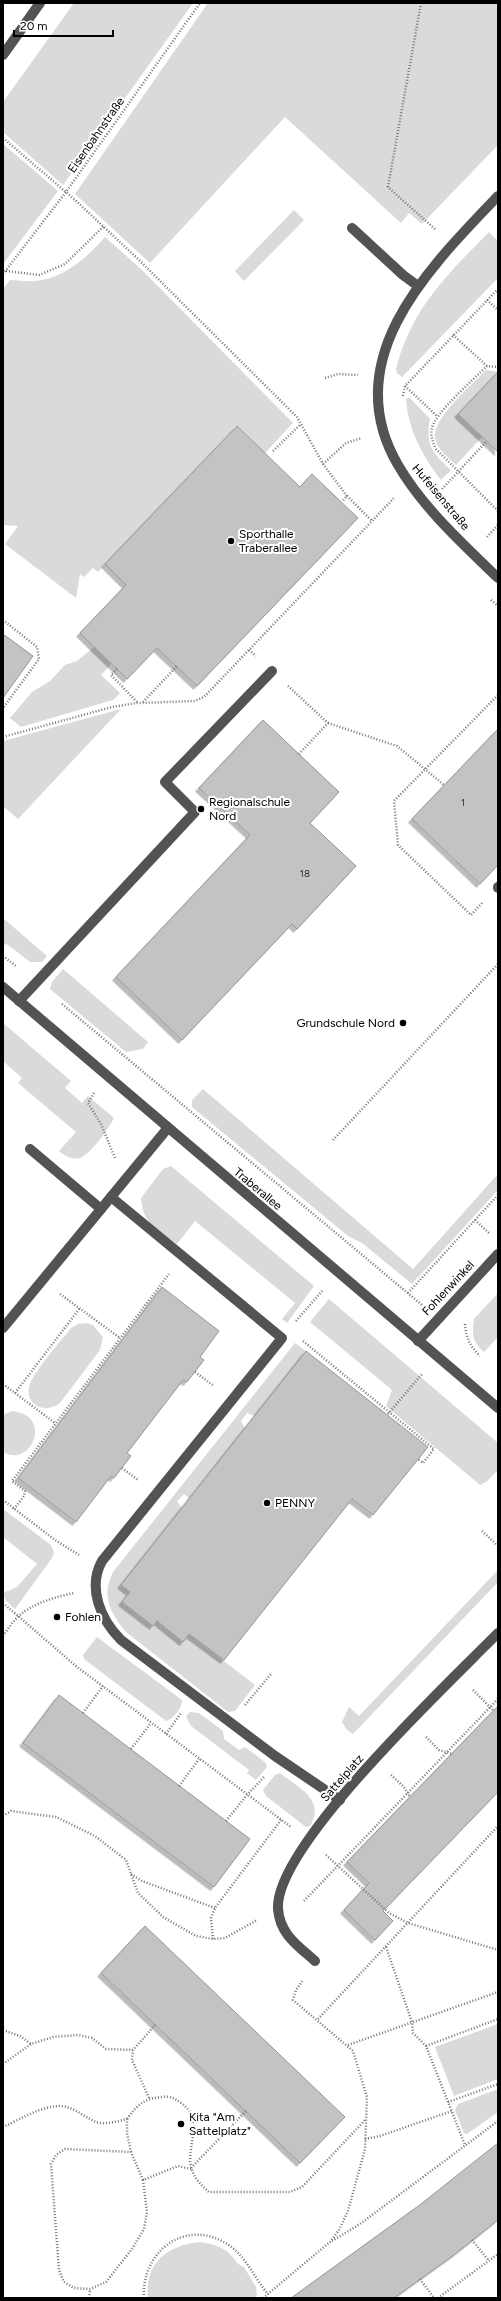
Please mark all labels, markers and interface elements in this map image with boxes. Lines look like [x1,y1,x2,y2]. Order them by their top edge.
scale bar [14,12,113,38]
text: 20 m [20,19,48,33]
street label: Eisenbahnstraße [65,94,127,175]
street label: Hufeisenstraße [409,461,473,533]
place label: Sporthalle Traberallee [239,527,298,555]
marker: Sporthalle Traberallee [226,536,236,546]
place label: Regionalschule Nord [209,795,290,823]
house number: 1 [461,796,465,809]
marker: Regionalschule Nord [196,804,206,814]
house number: 18 [300,867,310,880]
place label: Grundschule Nord [296,1016,395,1030]
marker: Grundschule Nord [398,1018,408,1028]
street label: Traberallee [231,1165,285,1213]
street label: Fohlenwinkel [419,1258,477,1318]
place label: PENNY [275,1496,316,1510]
marker: PENNY [262,1498,272,1508]
place label: Fohlen [65,1610,101,1624]
marker: Fohlen [52,1612,62,1622]
street label: Sattelplatz [318,1751,366,1804]
place label: Kita "Am Sattelplatz" [189,2110,251,2138]
marker: Kita "Am Sattelplatz" [176,2119,186,2129]

